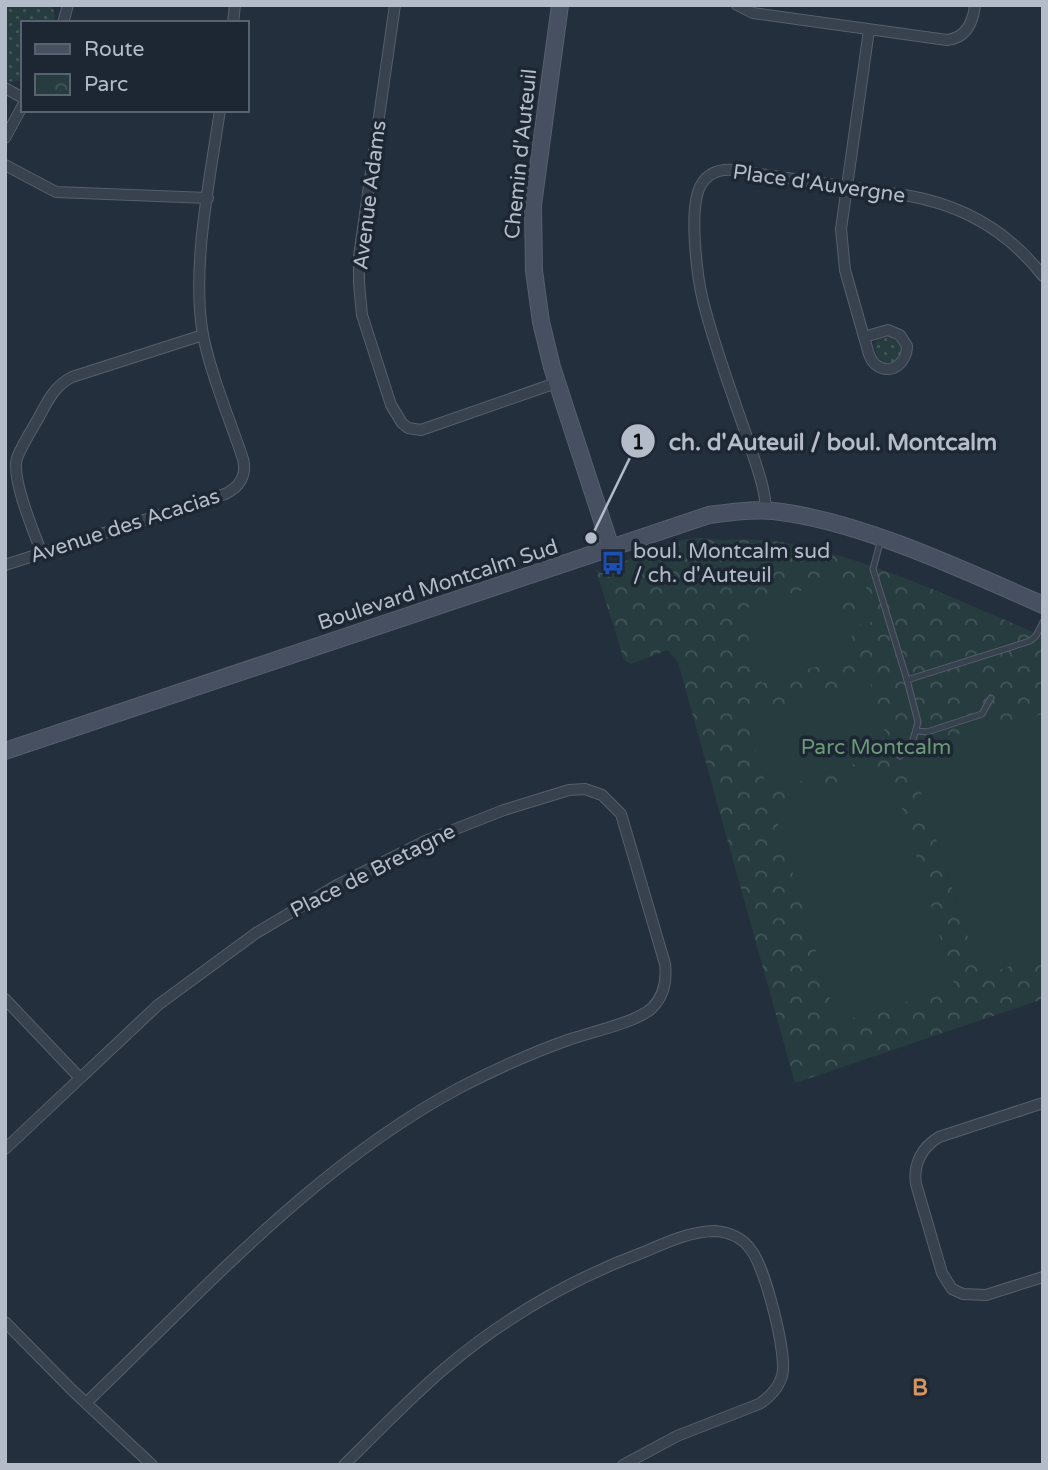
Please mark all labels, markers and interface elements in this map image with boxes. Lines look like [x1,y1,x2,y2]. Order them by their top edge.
legend [21,21,248,112]
text: Route [84,37,144,62]
street label: Chemin d'Auteuil [500,68,542,240]
text: Parc [84,72,128,97]
street label: Avenue Adams [348,119,392,271]
street label: Place d'Auvergne [731,160,907,209]
callout: ch. d'Auteuil / boul. Montcalm [620,419,1011,463]
text: ch. d'Auteuil / boul. Montcalm [669,429,997,457]
text: 1 [631,430,645,455]
street label: Avenue des Acacias [27,484,223,568]
street label: Boulevard Montcalm Sud [315,534,561,636]
place label: boul. Montcalm sud / ch. d'Auteuil [633,539,830,588]
bus stop icon: boul. Montcalm sud / ch. d'Auteuil [599,549,627,577]
park label: Parc Montcalm [801,735,951,760]
street label: Place de Bretagne [286,819,460,923]
district label: B [912,1374,928,1402]

